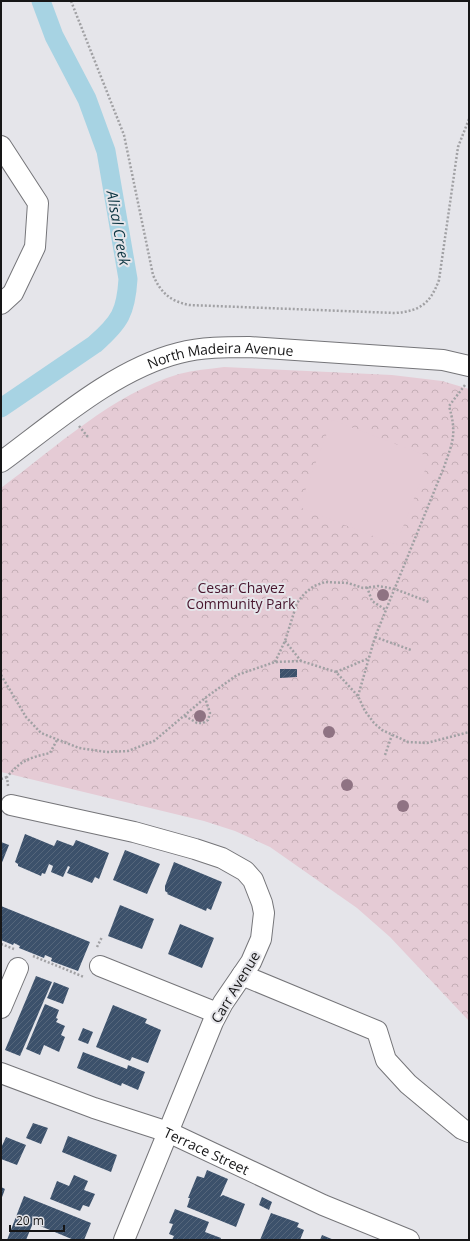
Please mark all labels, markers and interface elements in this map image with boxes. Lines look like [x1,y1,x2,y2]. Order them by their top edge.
water label: Alisal Creek [102,188,136,268]
street label: North Madeira Avenue [144,337,294,373]
park label: Cesar Chavez Community Park [187,578,296,613]
street label: Carr Avenue [206,948,264,1026]
street label: Terrace Street [161,1122,253,1178]
scale bar [10,1207,64,1233]
text: 20 m [16,1212,44,1229]

